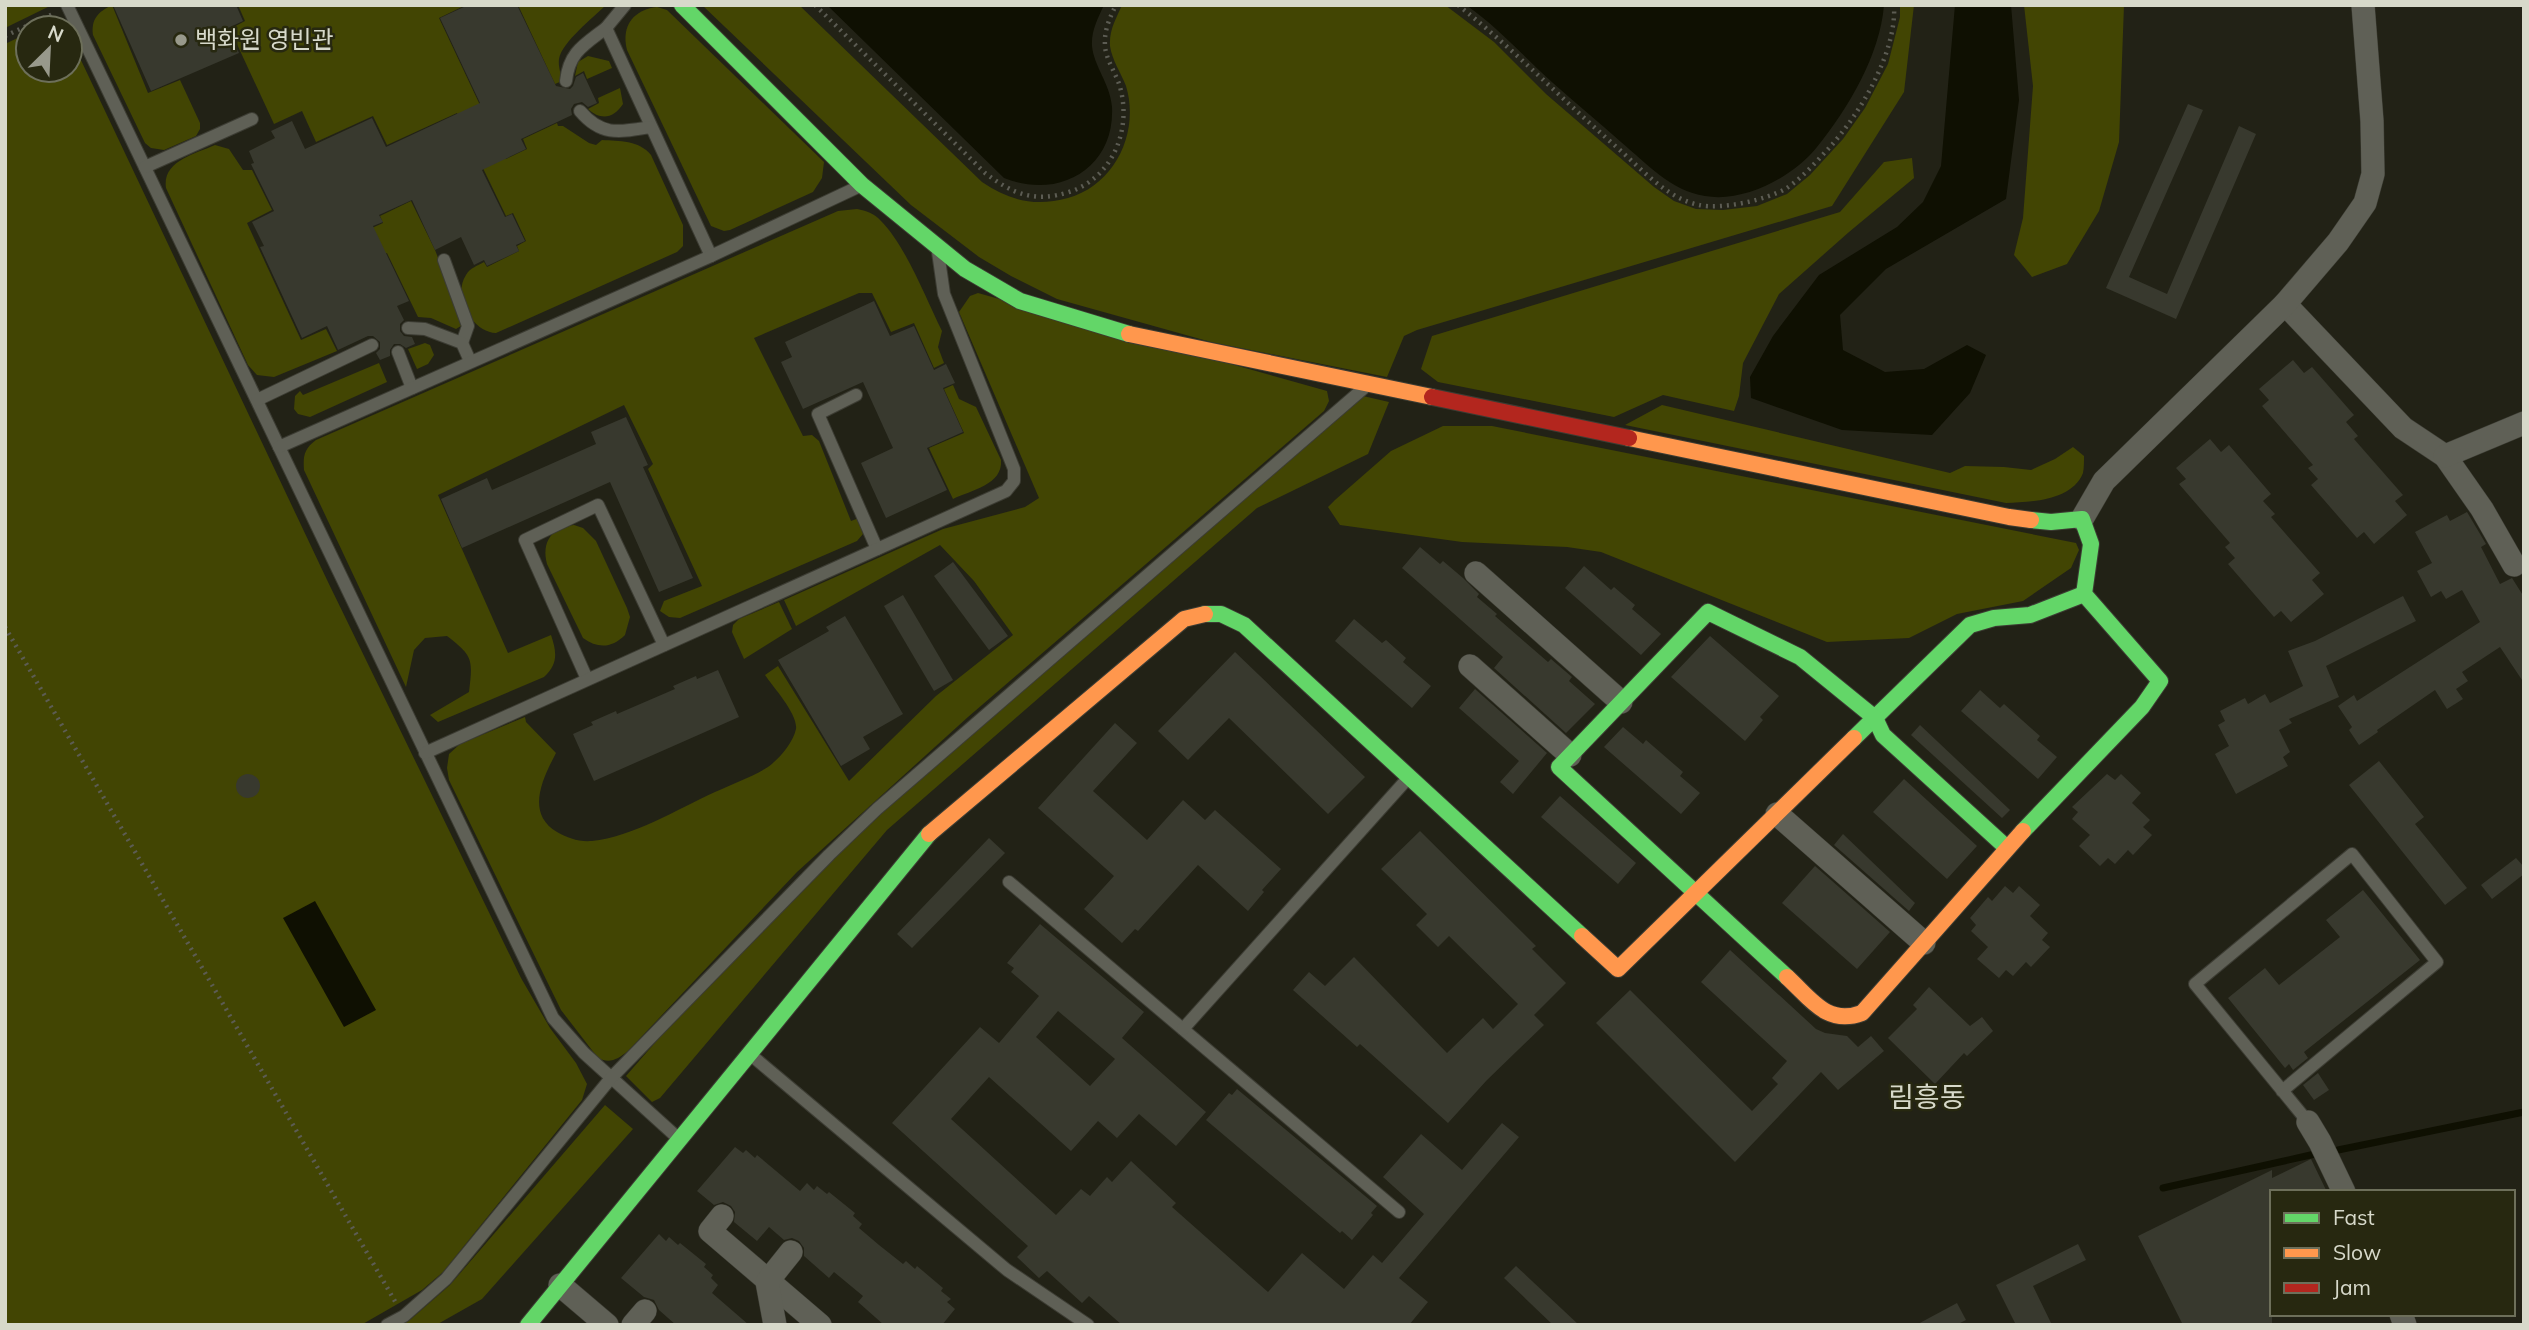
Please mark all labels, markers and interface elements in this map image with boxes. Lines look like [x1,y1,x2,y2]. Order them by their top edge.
north arrow [14,14,84,84]
text: N [44,20,67,47]
place label: 백화원 영빈관 [195,24,334,54]
marker: 백화원 영빈관 [173,32,189,48]
district label: 림흥동 [1888,1079,1966,1114]
legend [2270,1190,2515,1316]
text: Fast [2333,1204,2375,1230]
text: Slow [2333,1239,2381,1265]
text: Jam [2333,1274,2371,1300]

